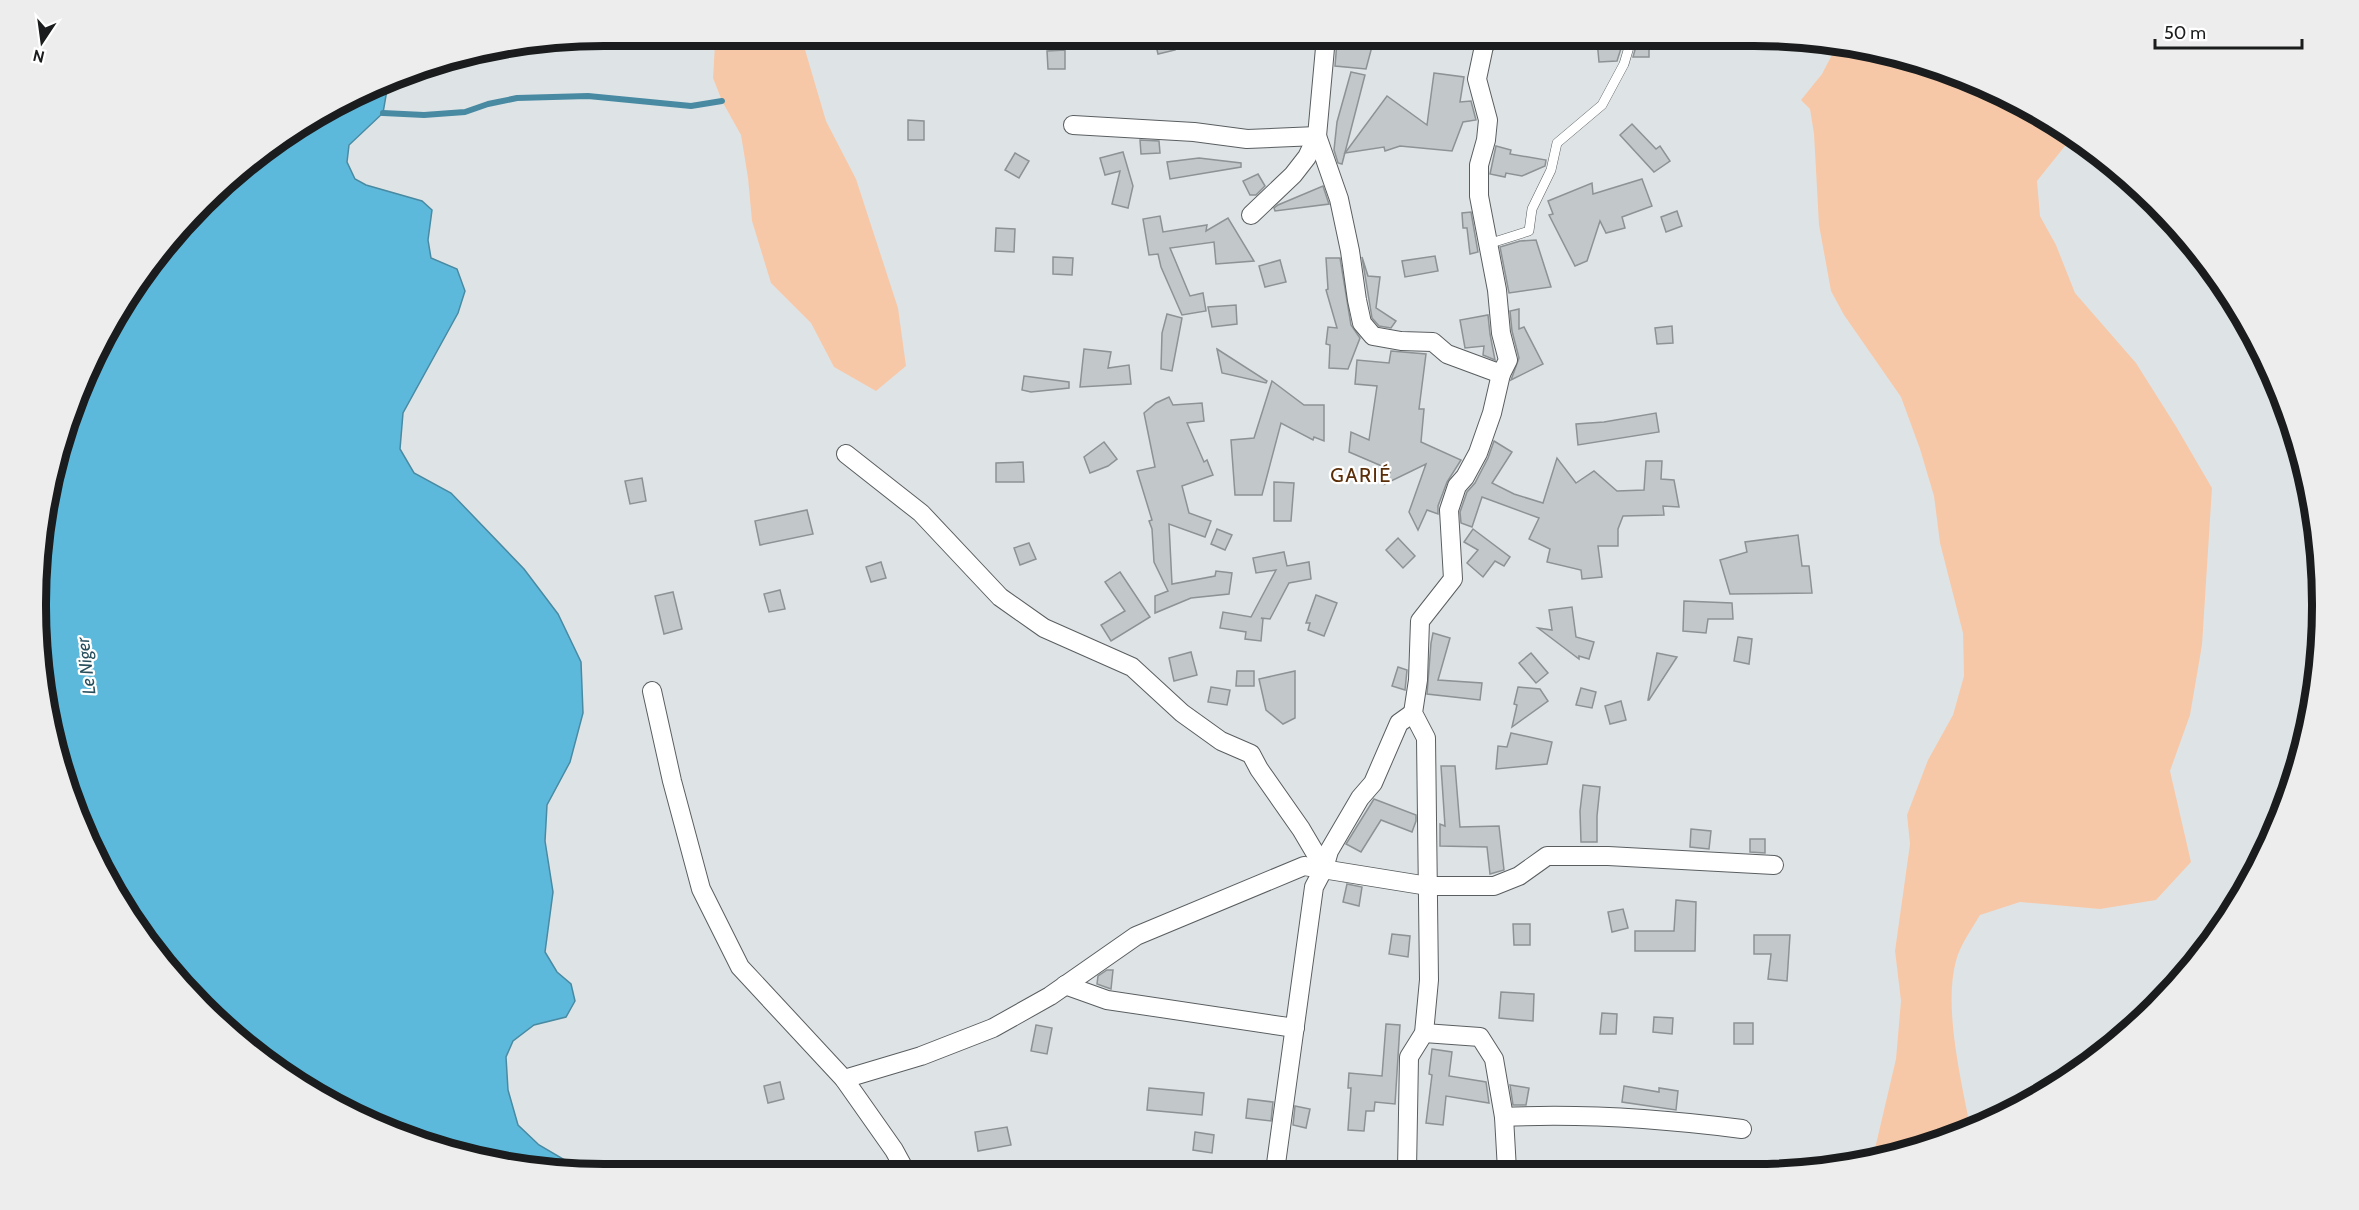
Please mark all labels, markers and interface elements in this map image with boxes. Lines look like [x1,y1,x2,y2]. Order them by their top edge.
north arrow [12,12,72,72]
scale bar [2155,12,2302,50]
text: 50 m [2164,22,2206,44]
text: N [31,46,46,67]
district label: GARIÉ [1330,463,1392,487]
water label: Le Niger [71,635,100,696]

